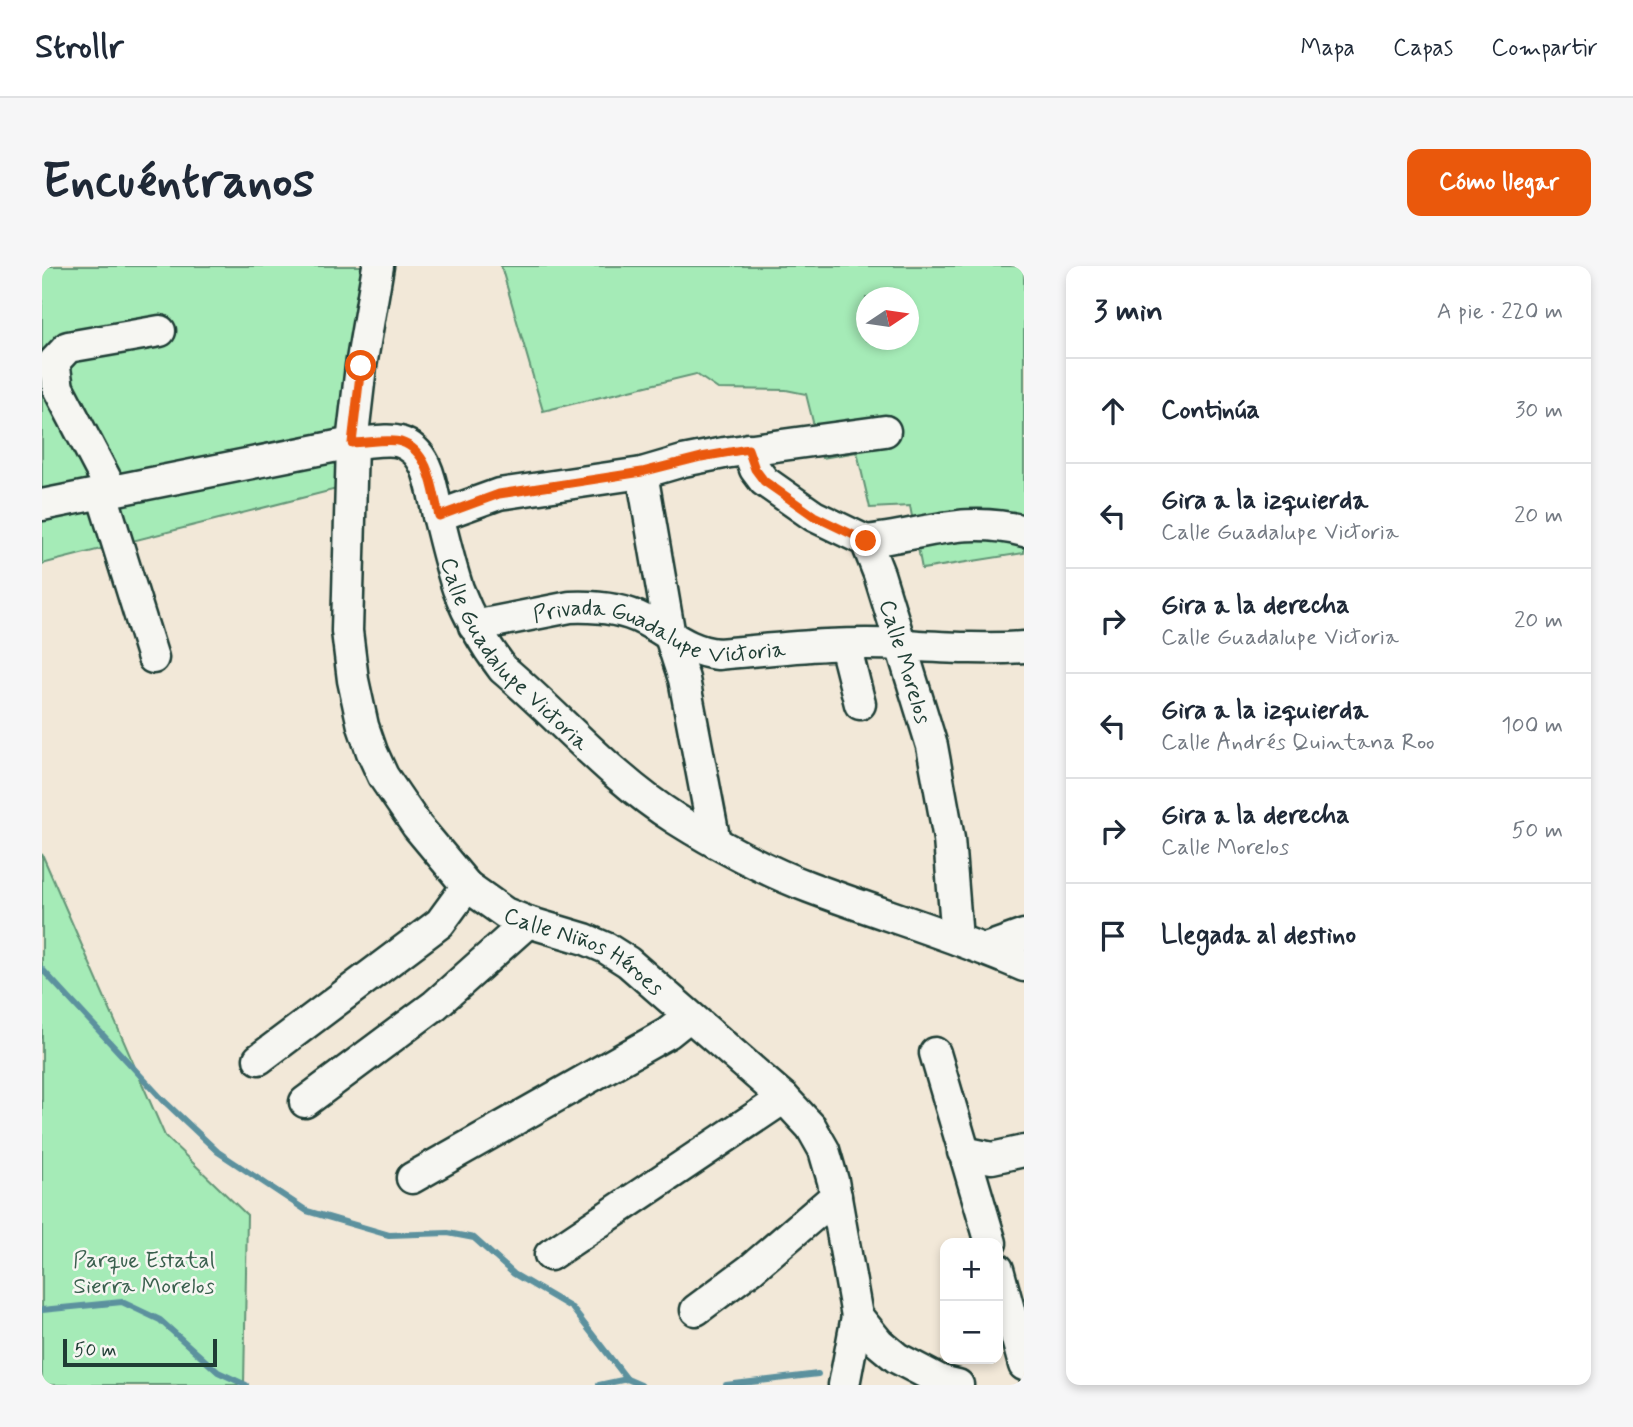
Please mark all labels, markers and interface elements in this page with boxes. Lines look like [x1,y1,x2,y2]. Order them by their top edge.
text: Strollr [35,26,124,70]
text: Mapa [1300,33,1355,64]
text: Capas [1393,33,1453,64]
text: Compartir [1491,33,1598,64]
button: Cómo llegar [1407,149,1591,216]
text: Encuéntranos [42,150,314,215]
north arrow [856,287,919,350]
text: 3 min [1094,292,1163,331]
text: A pie · 220 m [1437,297,1563,327]
route start [345,350,376,381]
icon: ahead [1094,392,1132,430]
text: Continúa [1161,394,1260,428]
text: 30 m [1515,396,1563,426]
text: Gira a la izquierda [1161,484,1368,518]
icon: left [1094,497,1132,535]
text: 20 m [1514,501,1563,531]
text: Calle Guadalupe Victoria [1161,518,1399,548]
route end [850,525,881,556]
street label: Calle Guadalupe Victoria [432,554,595,759]
text: Gira a la derecha [1161,589,1350,623]
street label: Privada Guadalupe Victoria [531,594,787,672]
street label: Calle Morelos [871,596,937,728]
icon: right [1094,602,1132,640]
text: 20 m [1514,606,1563,636]
text: Calle Guadalupe Victoria [1161,623,1399,653]
text: Gira a la izquierda [1161,694,1368,728]
icon: left [1094,707,1132,745]
text: 100 m [1501,711,1563,741]
text: Calle Andrés Quintana Roo [1161,728,1435,758]
text: Gira a la derecha [1161,799,1350,833]
icon: right [1094,812,1132,850]
text: 50 m [1512,816,1563,846]
text: Calle Morelos [1161,833,1289,863]
street label: Calle Niños Héroes [499,901,669,1003]
icon: arrive [1094,917,1132,955]
text: Llegada al destino [1161,919,1356,953]
map controls [940,1238,1003,1364]
button: + [940,1238,1003,1301]
park label: Parque Estatal Sierra Morelos [73,1246,215,1302]
button: − [940,1301,1003,1364]
scale bar [63,1336,217,1368]
text: 50 m [74,1338,117,1363]

